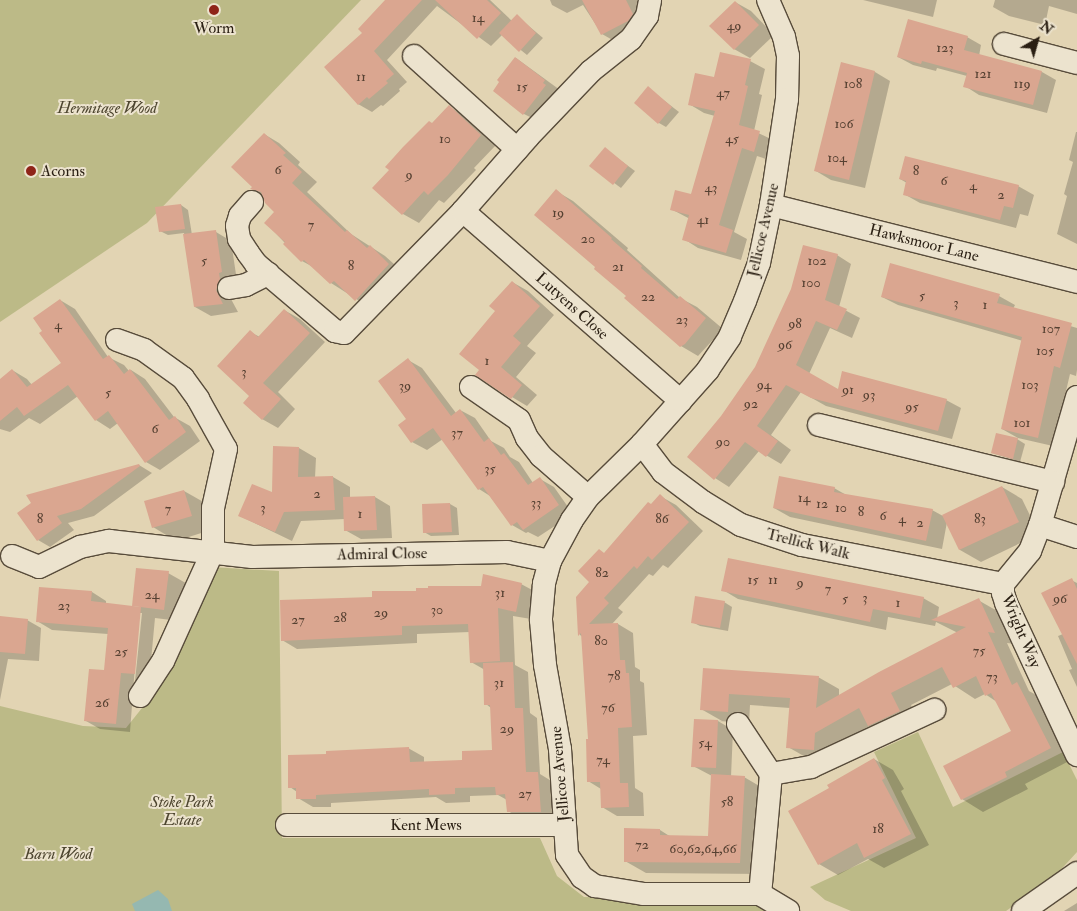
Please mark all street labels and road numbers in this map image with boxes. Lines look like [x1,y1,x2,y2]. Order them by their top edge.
street label: Jellicoe Avenue [743,181,783,279]
street label: Hawksmoor Lane [867,220,981,266]
street label: Lutyens Close [532,268,612,344]
street label: Trellick Walk [764,524,852,564]
street label: Admiral Close [337,544,427,564]
street label: Wright Way [997,591,1045,671]
street label: Jellicoe Avenue [546,725,574,823]
street label: Kent Mews [390,815,462,835]

